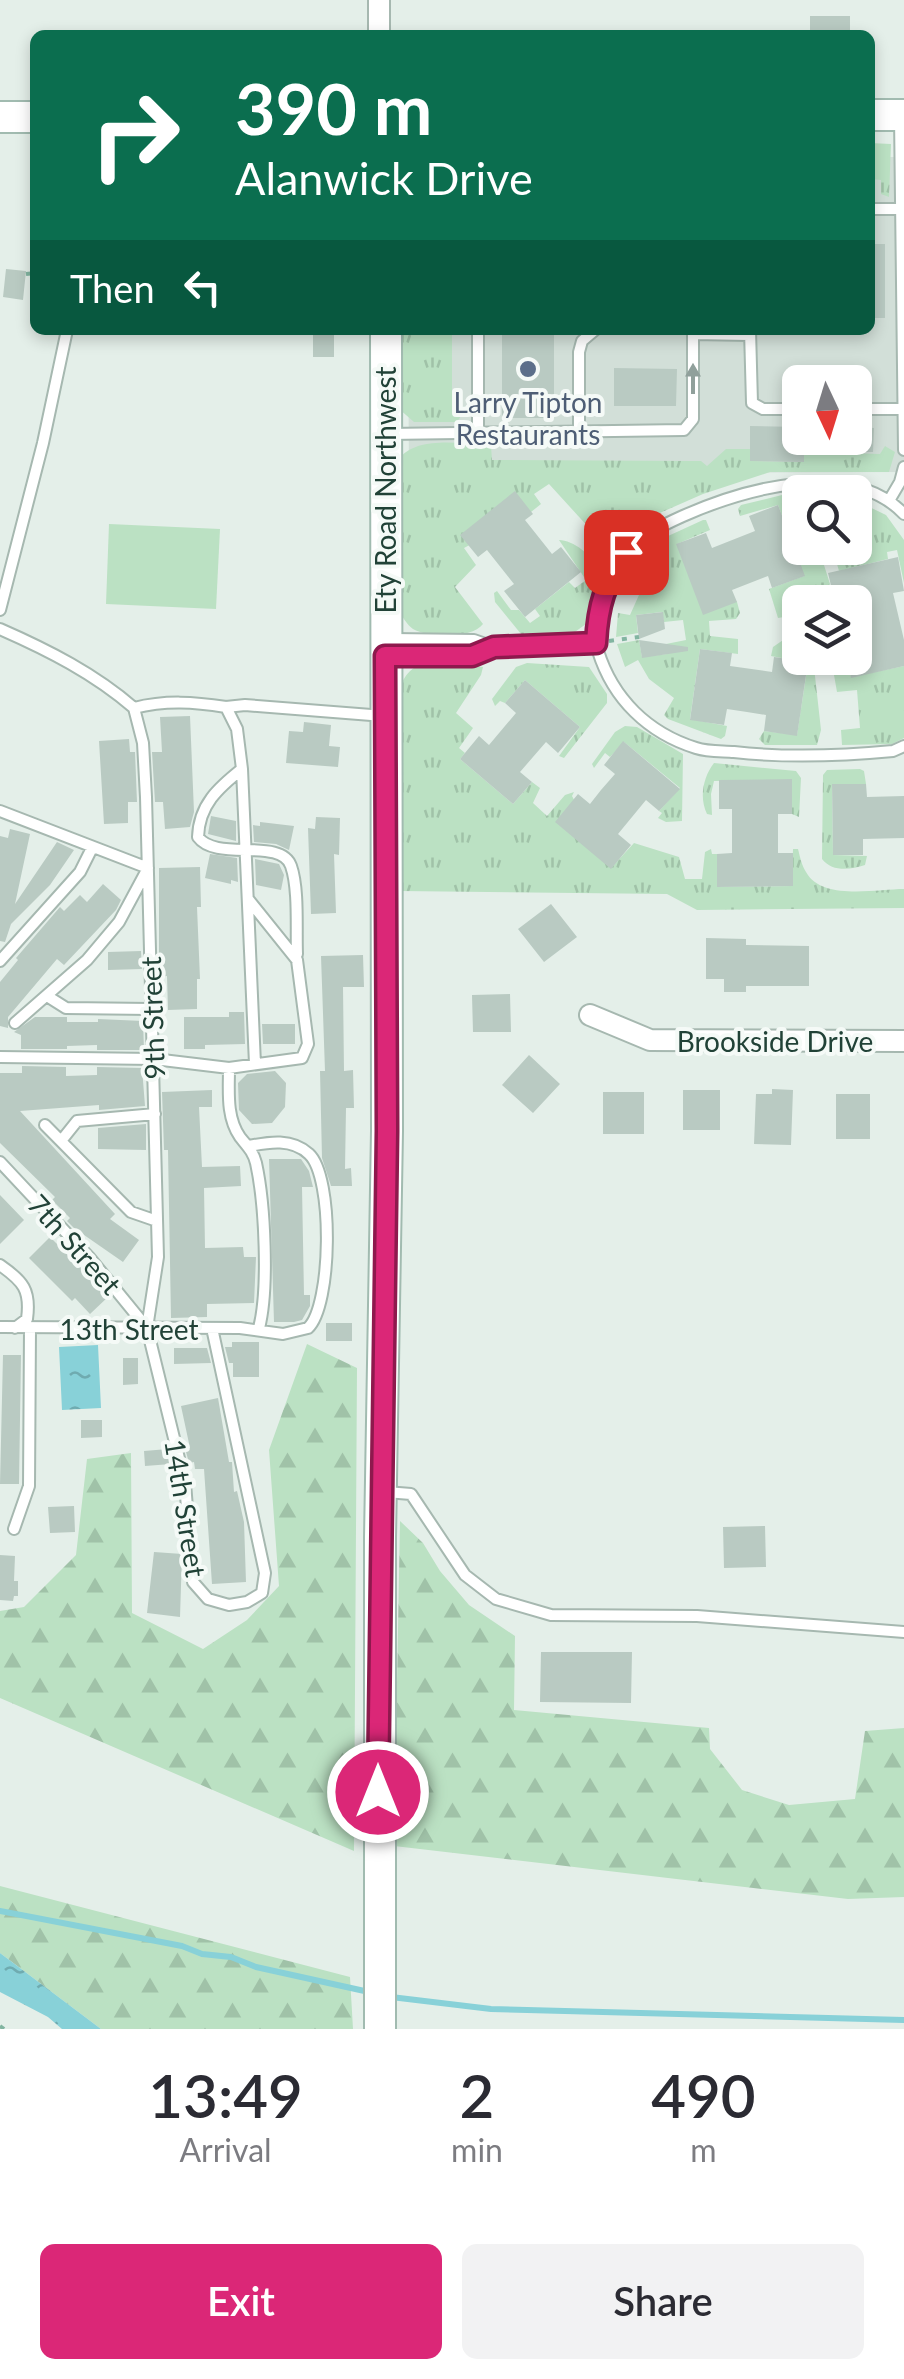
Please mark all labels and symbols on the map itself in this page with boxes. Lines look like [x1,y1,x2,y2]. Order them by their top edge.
marker: Larry Tipton Restaurants [517,358,539,380]
one-way arrow [685,362,701,394]
north arrow [782,365,872,455]
street label: Ety Road Northwest [368,366,402,614]
place label: Larry Tipton Restaurants [454,385,602,451]
pin [584,510,669,595]
street label: 9th Street [133,956,171,1080]
street label: Brookside Drive [677,1024,873,1058]
street label: 7th Street [21,1187,129,1301]
street label: 13th Street [59,1312,199,1346]
street label: 14th Street [158,1437,214,1579]
position arrow [326,1740,430,1844]

